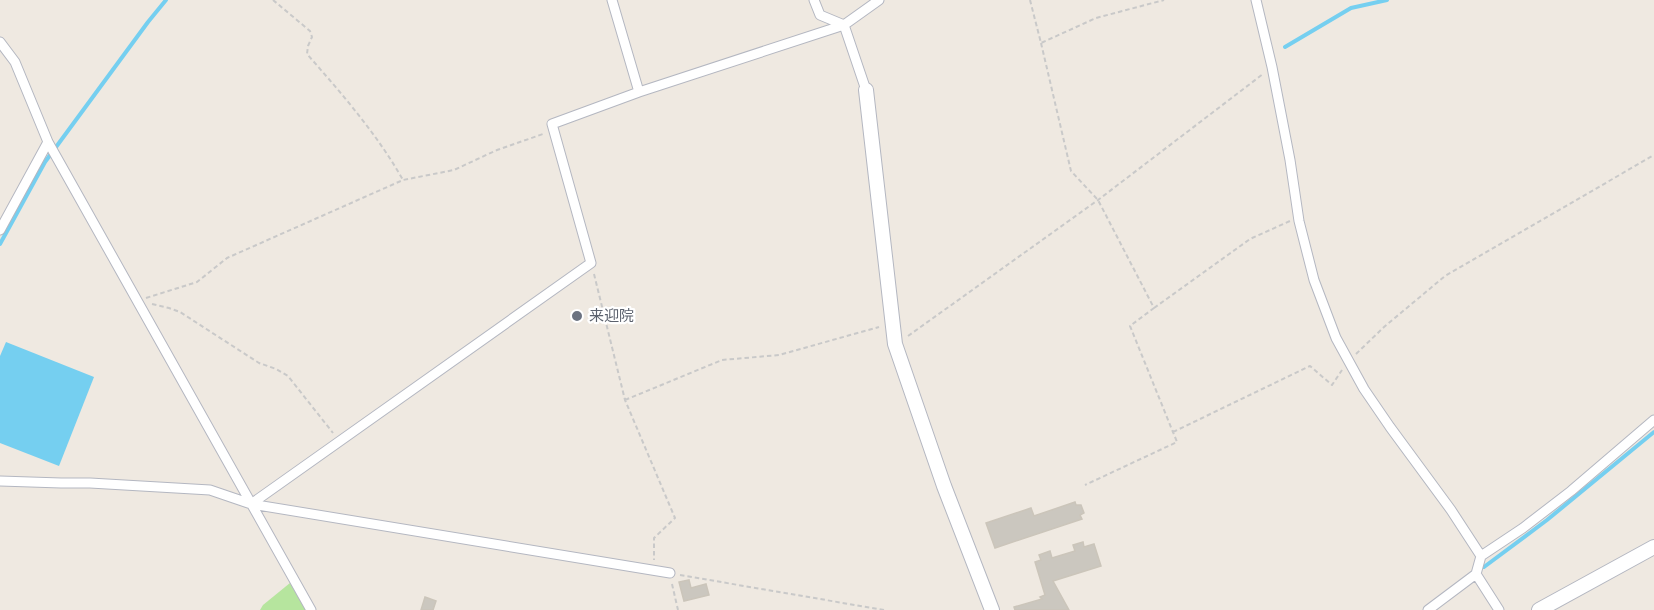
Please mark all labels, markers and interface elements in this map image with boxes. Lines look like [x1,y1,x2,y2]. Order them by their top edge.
place label: 来迎院 [589,306,634,324]
marker: 来迎院 [570,309,584,323]

